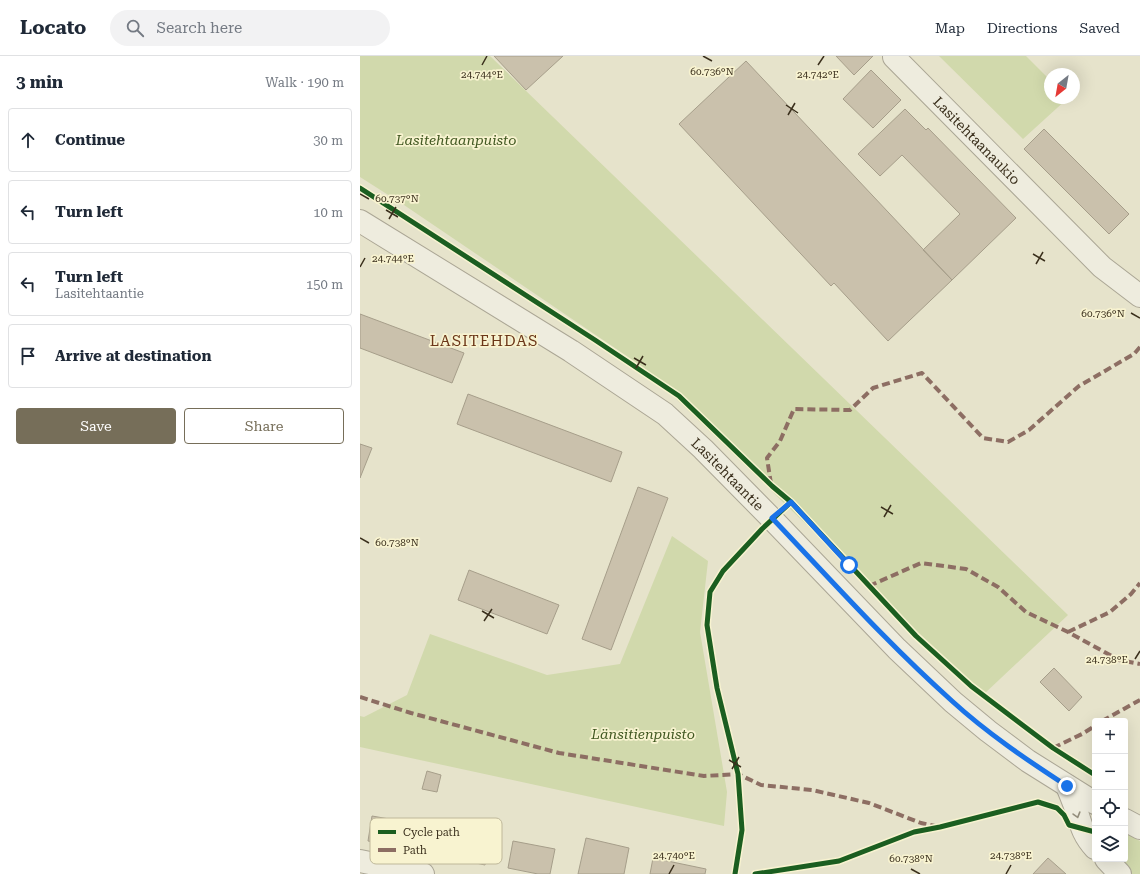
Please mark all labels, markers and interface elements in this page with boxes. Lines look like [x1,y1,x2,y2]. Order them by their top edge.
search box [110,10,390,46]
text: Locato [20,16,86,39]
icon: search [124,17,146,39]
text: Search here [156,19,242,37]
text: Map [935,20,965,36]
text: Directions [987,20,1057,36]
text: Saved [1079,20,1120,36]
text: 60.736°N [690,66,734,77]
north arrow [1044,68,1080,104]
text: 24.744°E [461,69,503,80]
text: 24.742°E [797,69,839,80]
text: 3 min [16,72,63,92]
text: Walk · 190 m [265,75,344,90]
street label: Lasitehtaanaukio [930,93,1023,188]
icon: ahead [17,129,39,151]
text: Continue [55,131,125,149]
park label: Lasitehtaanpuisto [395,132,516,148]
text: 30 m [313,133,343,148]
text: 60.737°N [375,193,419,204]
icon: left [17,201,39,223]
text: Turn left [55,203,123,221]
text: 10 m [313,205,343,220]
text: 24.744°E [372,253,414,264]
text: Turn left [55,268,123,286]
icon: left [17,273,39,295]
text: 150 m [306,277,343,292]
text: Lasitehtaantie [55,286,144,301]
text: 60.736°N [1081,308,1125,319]
district label: LASITEHDAS [430,332,538,350]
icon: arrive [17,345,39,367]
text: Arrive at destination [55,347,211,365]
button: Save [16,408,176,444]
button: Share [184,408,344,444]
street label: Lasitehtaantie [688,435,767,514]
text: 60.738°N [375,537,419,548]
route start [840,556,858,574]
text: 24.738°E [1086,654,1128,665]
map controls [1092,718,1128,862]
button: + [1092,718,1128,754]
park label: Länsitienpuisto [590,726,695,742]
button: − [1092,754,1128,790]
route end [1058,777,1076,795]
button: locate [1092,790,1128,826]
one-way arrow [1073,812,1081,818]
legend [370,818,502,864]
text: Cycle path [403,826,460,839]
button: layers [1092,826,1128,862]
text: Path [403,844,427,857]
text: 24.740°E [653,850,695,861]
text: 24.738°E [990,850,1032,861]
text: 60.738°N [889,853,933,864]

